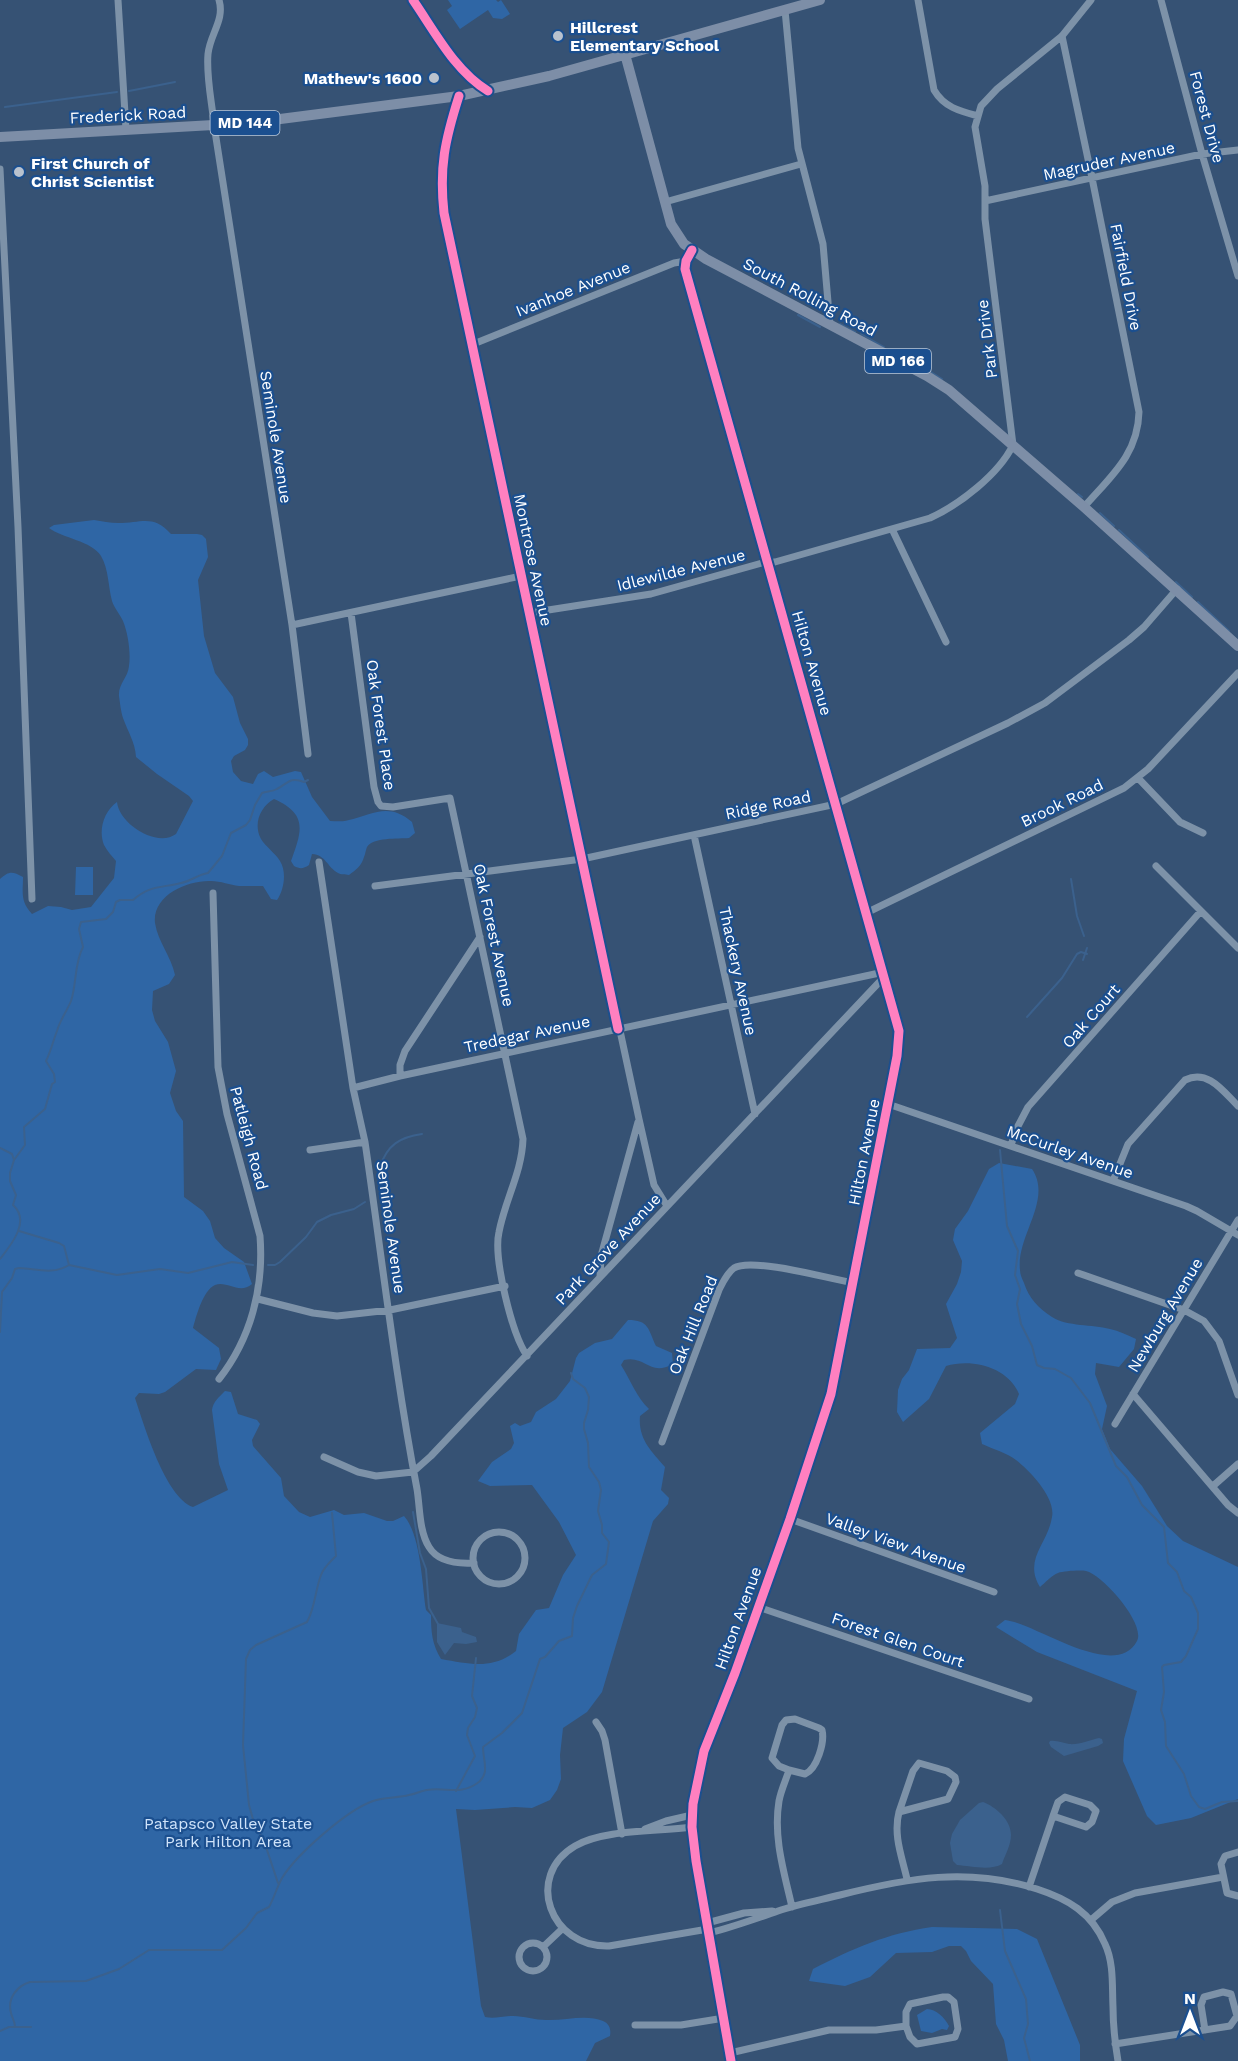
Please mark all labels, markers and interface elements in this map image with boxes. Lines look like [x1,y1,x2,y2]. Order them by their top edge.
place label: Hillcrest Elementary School [570,18,720,55]
marker: Hillcrest Elementary School [551,29,565,43]
place label: Mathew's 1600 [304,69,422,88]
street label: Forest Drive [1186,69,1228,165]
marker: Mathew's 1600 [427,71,441,85]
street label: Frederick Road [69,102,187,128]
road number: MD 144 [210,111,280,135]
street label: Magruder Avenue [1041,138,1177,184]
place label: First Church of Christ Scientist [31,154,154,191]
marker: First Church of Christ Scientist [12,165,26,179]
street label: Fairfield Drive [1106,222,1146,332]
street label: South Rolling Road [740,254,880,340]
street label: Ivanhoe Avenue [513,257,633,321]
street label: Park Drive [973,298,1001,380]
road number: MD 166 [865,349,931,373]
street label: Seminole Avenue [256,369,296,505]
street label: Montrose Avenue [510,492,556,628]
street label: Idlewilde Avenue [615,545,747,595]
street label: Hilton Avenue [788,608,836,718]
street label: Oak Forest Place [362,658,400,792]
street label: Brook Road [1018,775,1106,831]
street label: Ridge Road [723,787,813,823]
street label: Oak Forest Avenue [470,862,518,1008]
street label: Thackery Avenue [715,905,761,1037]
street label: Oak Court [1058,980,1124,1052]
street label: Tredegar Avenue [462,1011,592,1057]
street label: Patleigh Road [226,1084,272,1192]
street label: Hilton Avenue [844,1097,884,1207]
street label: McCurley Avenue [1004,1121,1136,1183]
street label: Seminole Avenue [372,1159,410,1295]
street label: Park Grove Avenue [551,1189,665,1309]
street label: Newburg Avenue [1123,1254,1207,1376]
street label: Oak Hill Road [665,1273,721,1377]
street label: Valley View Avenue [823,1509,969,1577]
street label: Hilton Avenue [711,1564,765,1672]
street label: Forest Glen Court [829,1608,967,1672]
park label: Patapsco Valley State Park Hilton Area [144,1814,312,1851]
north arrow [1160,1983,1220,2043]
text: N [1184,1989,1196,2008]

